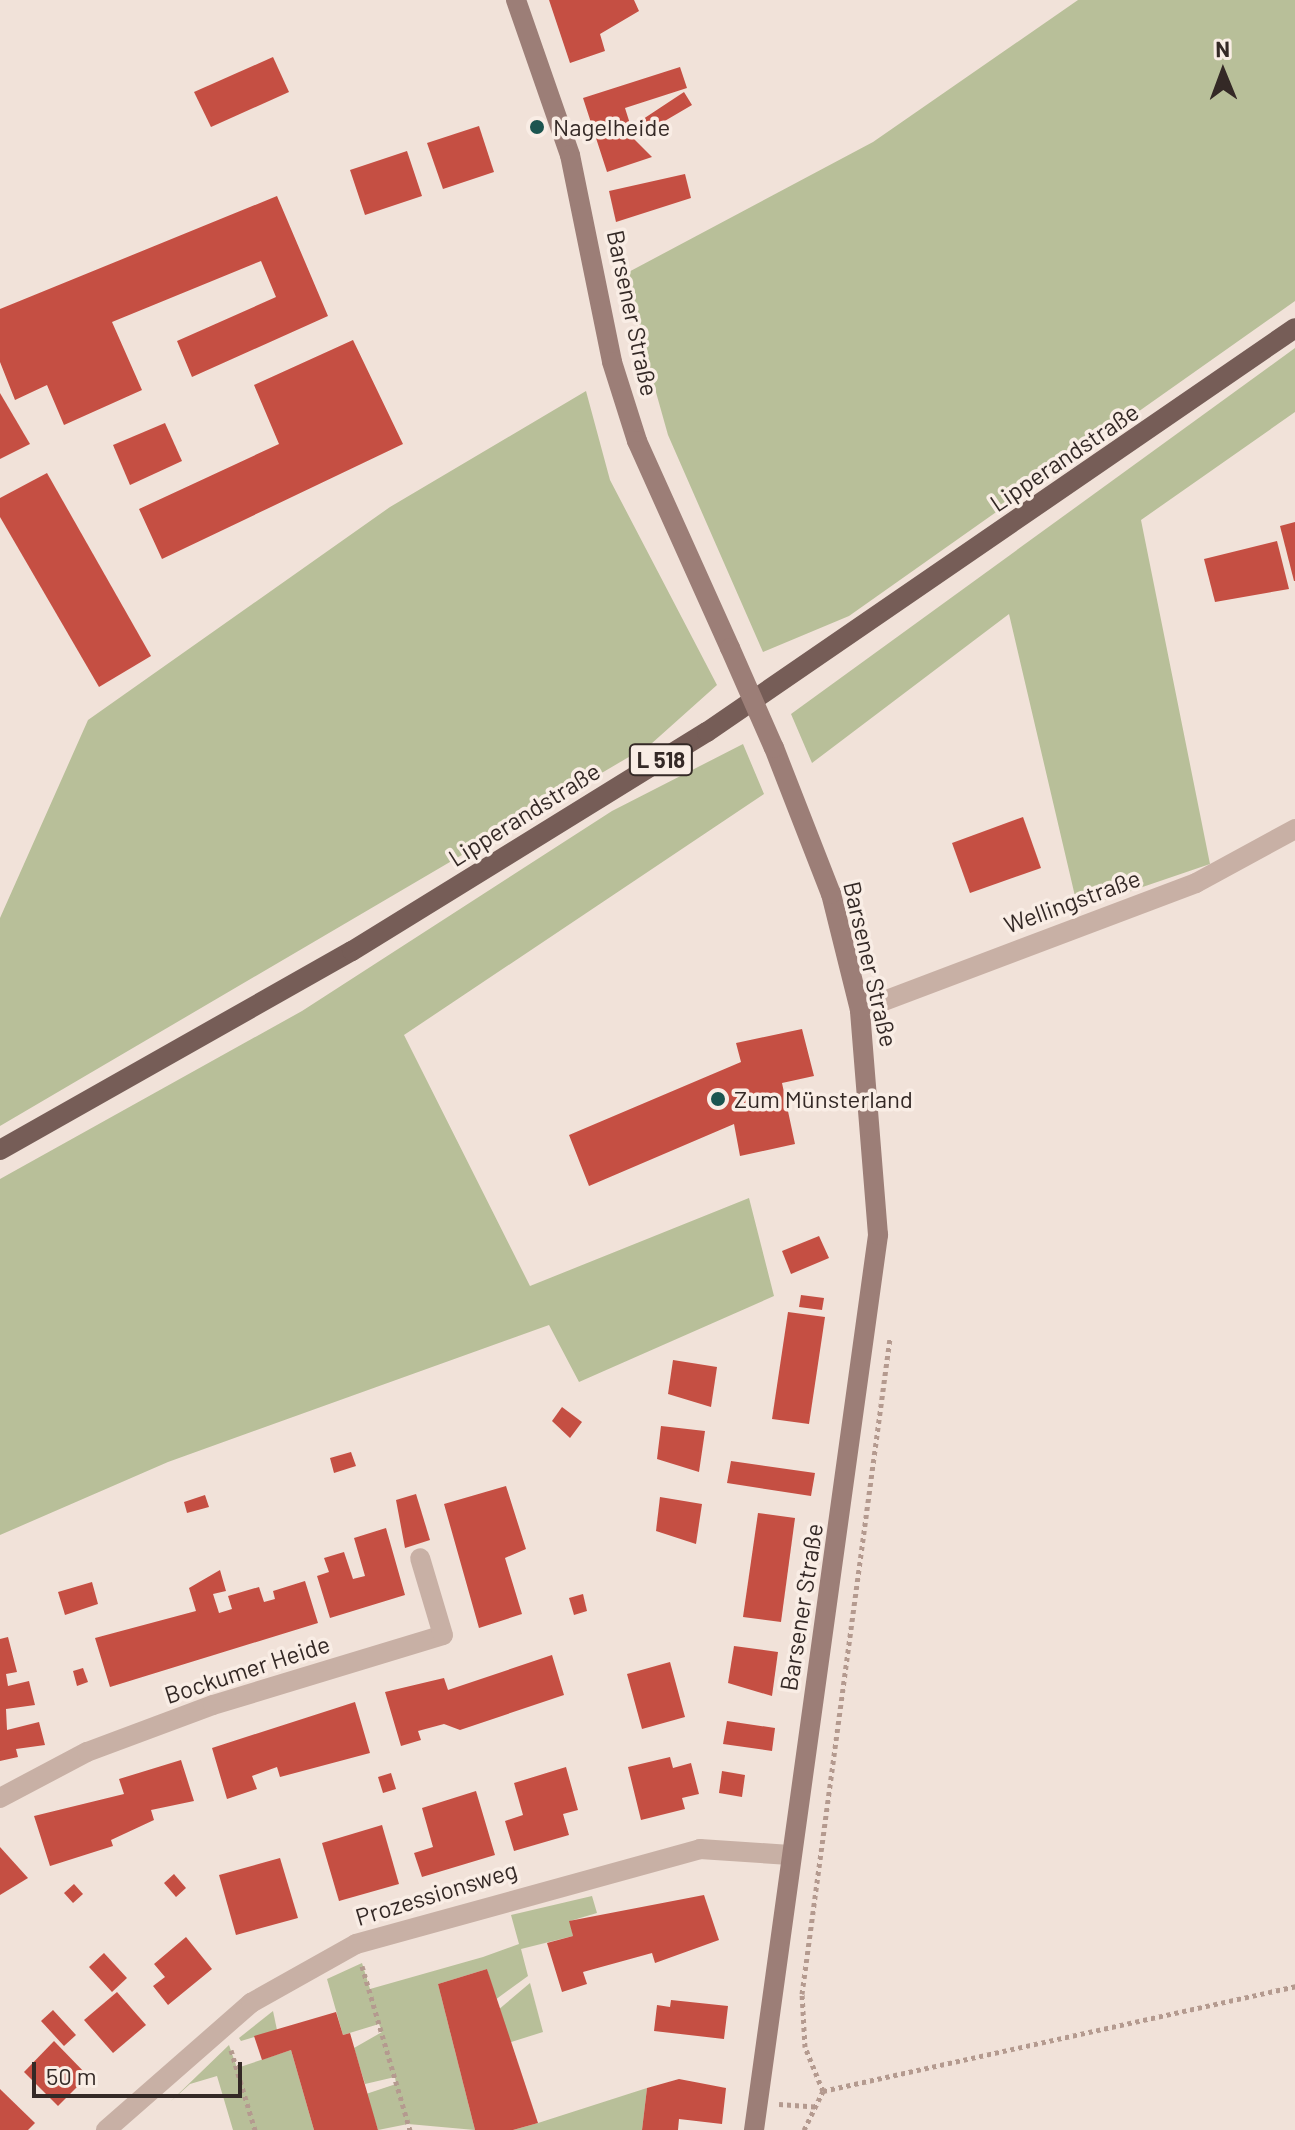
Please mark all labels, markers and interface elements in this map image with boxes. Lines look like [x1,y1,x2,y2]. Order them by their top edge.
north arrow [1183,32,1263,112]
text: N [1215,35,1230,61]
place label: Nagelheide [553,113,670,141]
marker: Nagelheide [528,118,546,136]
street label: Barsener Straße [601,227,665,399]
street label: Lipperandstraße [984,397,1144,517]
road number: L 518 [627,742,695,778]
street label: Lipperandstraße [443,756,605,872]
street label: Wellingstraße [1000,863,1144,939]
street label: Barsener Straße [838,878,904,1050]
place label: Zum Münsterland [734,1085,913,1113]
marker: Zum Münsterland [709,1090,727,1108]
street label: Barsener Straße [774,1521,828,1693]
street label: Bockumer Heide [161,1629,333,1709]
street label: Prozessionsweg [352,1855,520,1931]
scale bar [36,2046,246,2096]
text: 50 m [46,2061,97,2090]

